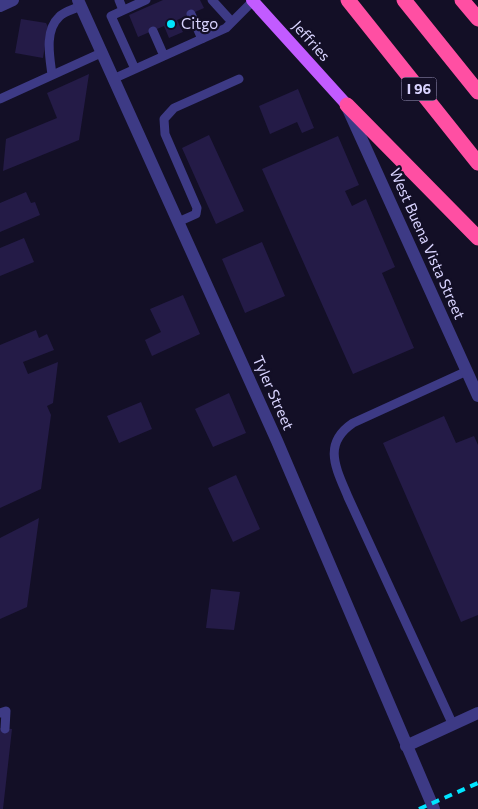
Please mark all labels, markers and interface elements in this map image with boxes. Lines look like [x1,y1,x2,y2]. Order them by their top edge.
place label: Citgo [181,14,218,32]
street label: Jeffries [289,16,335,64]
marker: Citgo [165,18,177,30]
road number: I 96 [402,78,436,100]
street label: West Buena Vista Street [386,165,469,322]
street label: Tyler Street [250,353,298,433]

